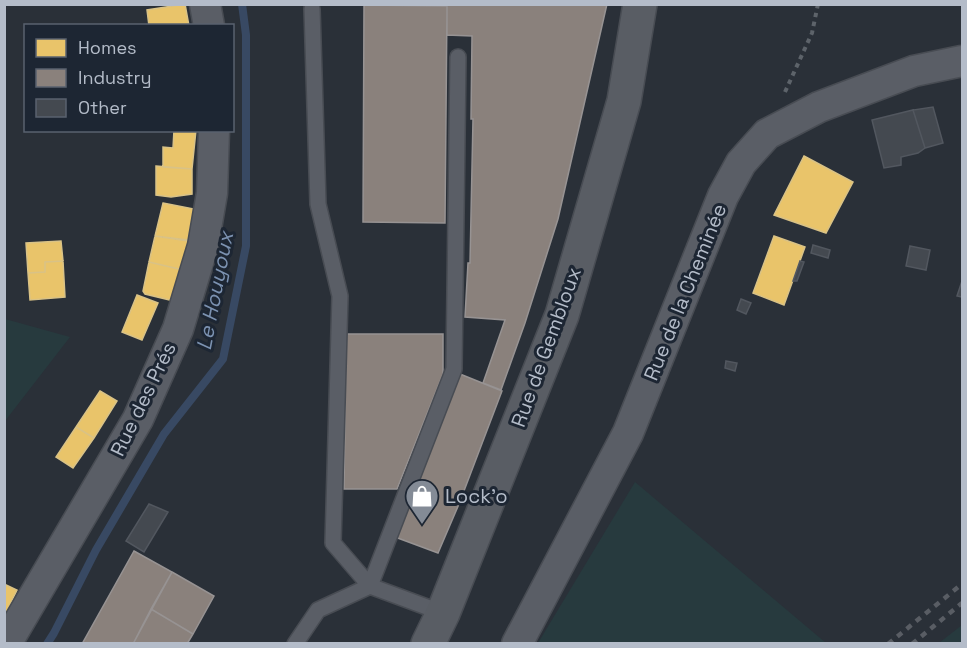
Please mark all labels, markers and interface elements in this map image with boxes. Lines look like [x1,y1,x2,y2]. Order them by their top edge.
legend [24,24,234,132]
text: Homes [78,36,137,59]
text: Industry [78,66,151,89]
text: Other [78,96,127,119]
street label: Rue de la Cheminée [638,200,732,384]
water label: Le Houyoux [190,227,240,352]
street label: Rue de Gembloux [505,264,587,430]
street label: Rue des Prés [104,338,182,460]
shop icon: Lock’o [404,478,440,525]
place label: Lock’o [445,483,508,509]

